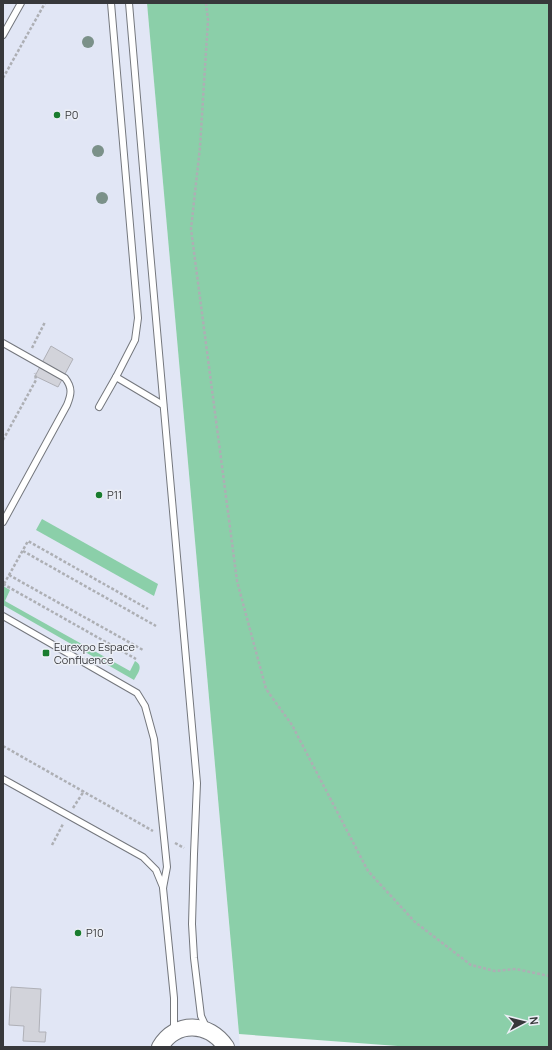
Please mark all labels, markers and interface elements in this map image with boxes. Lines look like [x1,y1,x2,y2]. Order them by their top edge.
place label: P0 [65,107,78,122]
marker: P0 [52,110,62,120]
place label: P11 [107,487,122,502]
marker: P11 [94,490,104,500]
place label: Eurexpo Espace Confluence [54,639,135,667]
marker: Eurexpo Espace Confluence [41,648,51,658]
place label: P10 [86,925,104,940]
marker: P10 [73,928,83,938]
north arrow [504,1002,544,1042]
text: N [526,1016,542,1026]

